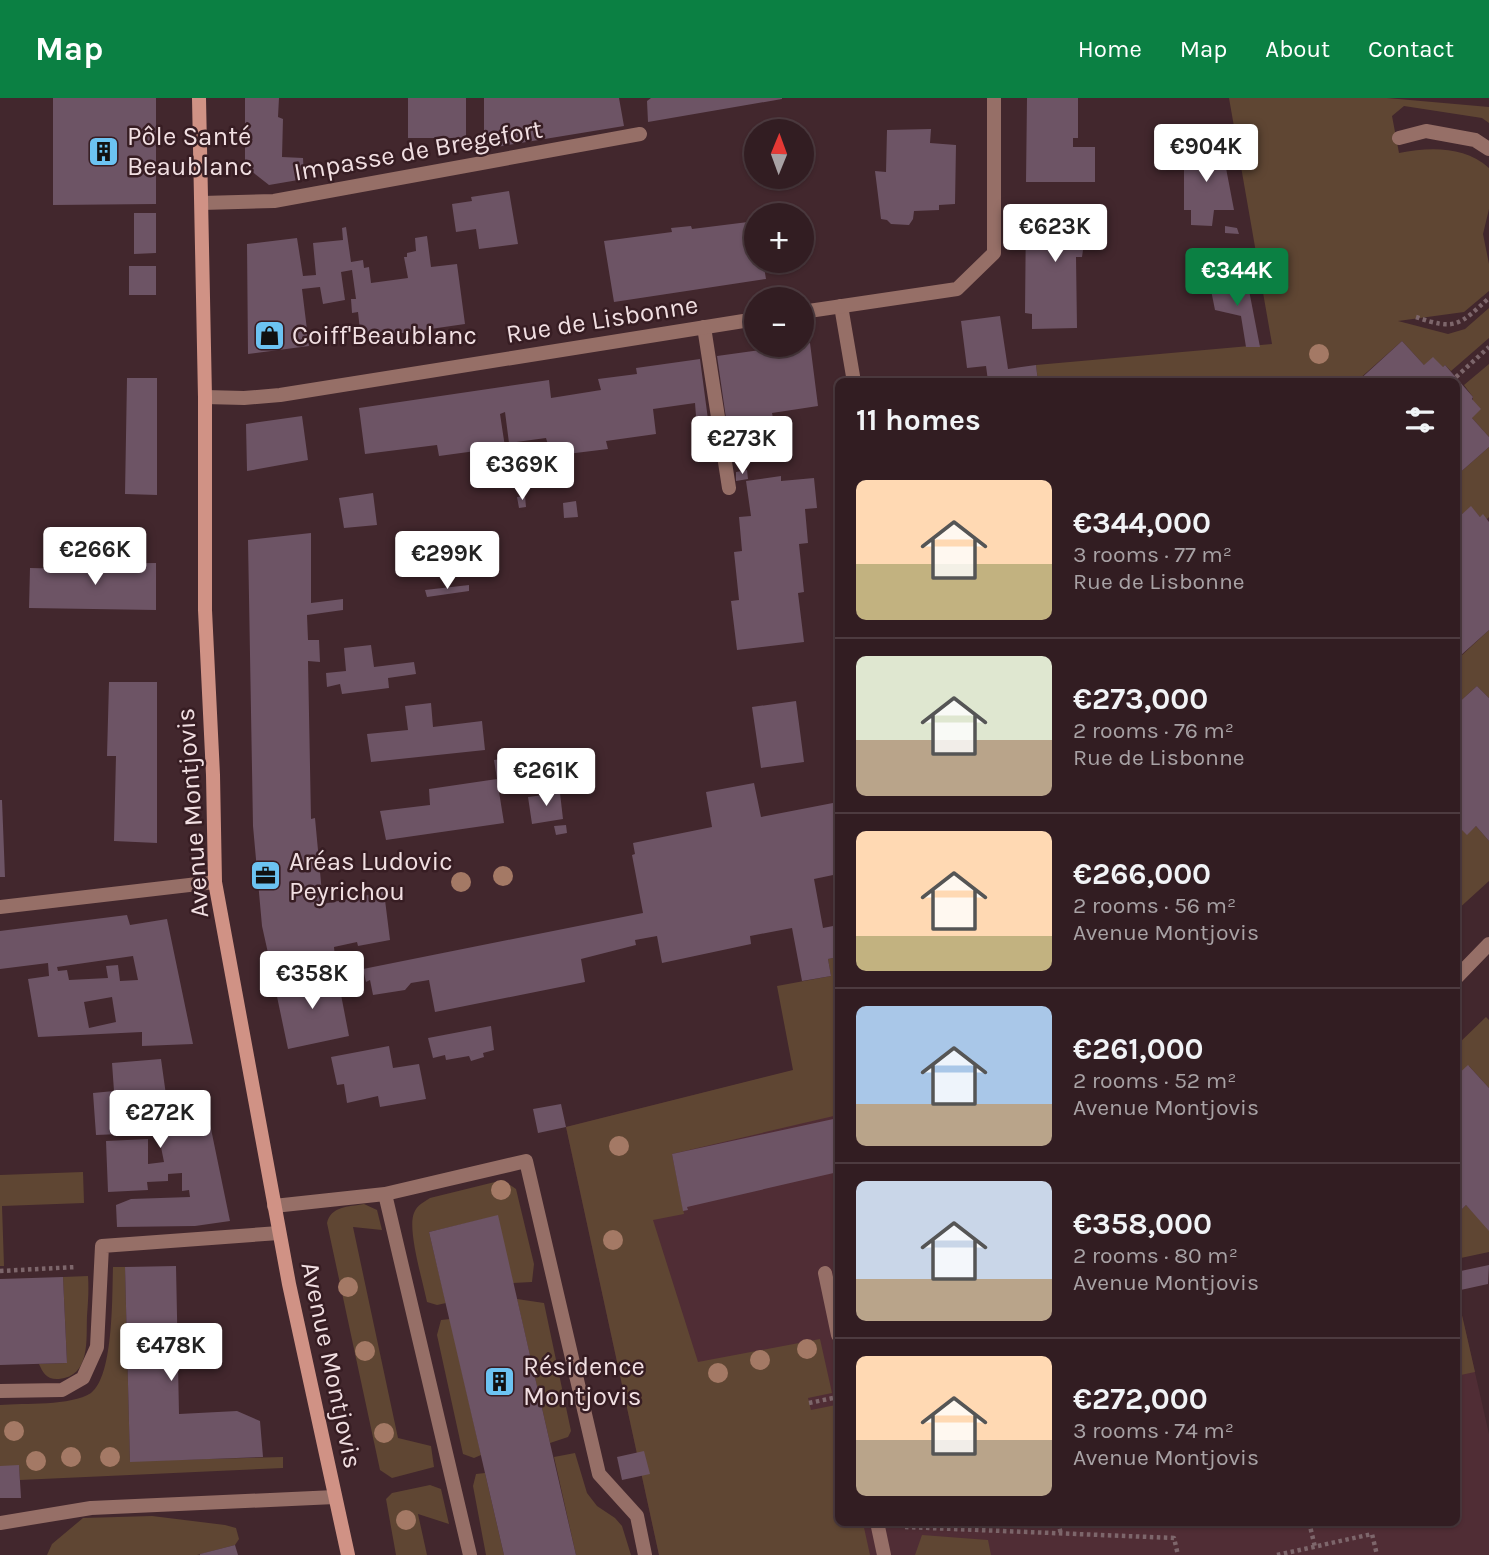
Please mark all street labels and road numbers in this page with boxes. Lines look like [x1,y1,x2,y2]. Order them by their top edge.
street label: Impasse de Bregefort [291,113,545,188]
street label: Rue de Lisbonne [504,289,700,350]
street label: Avenue Montjovis [170,707,215,919]
street label: Avenue Montjovis [294,1259,369,1471]

